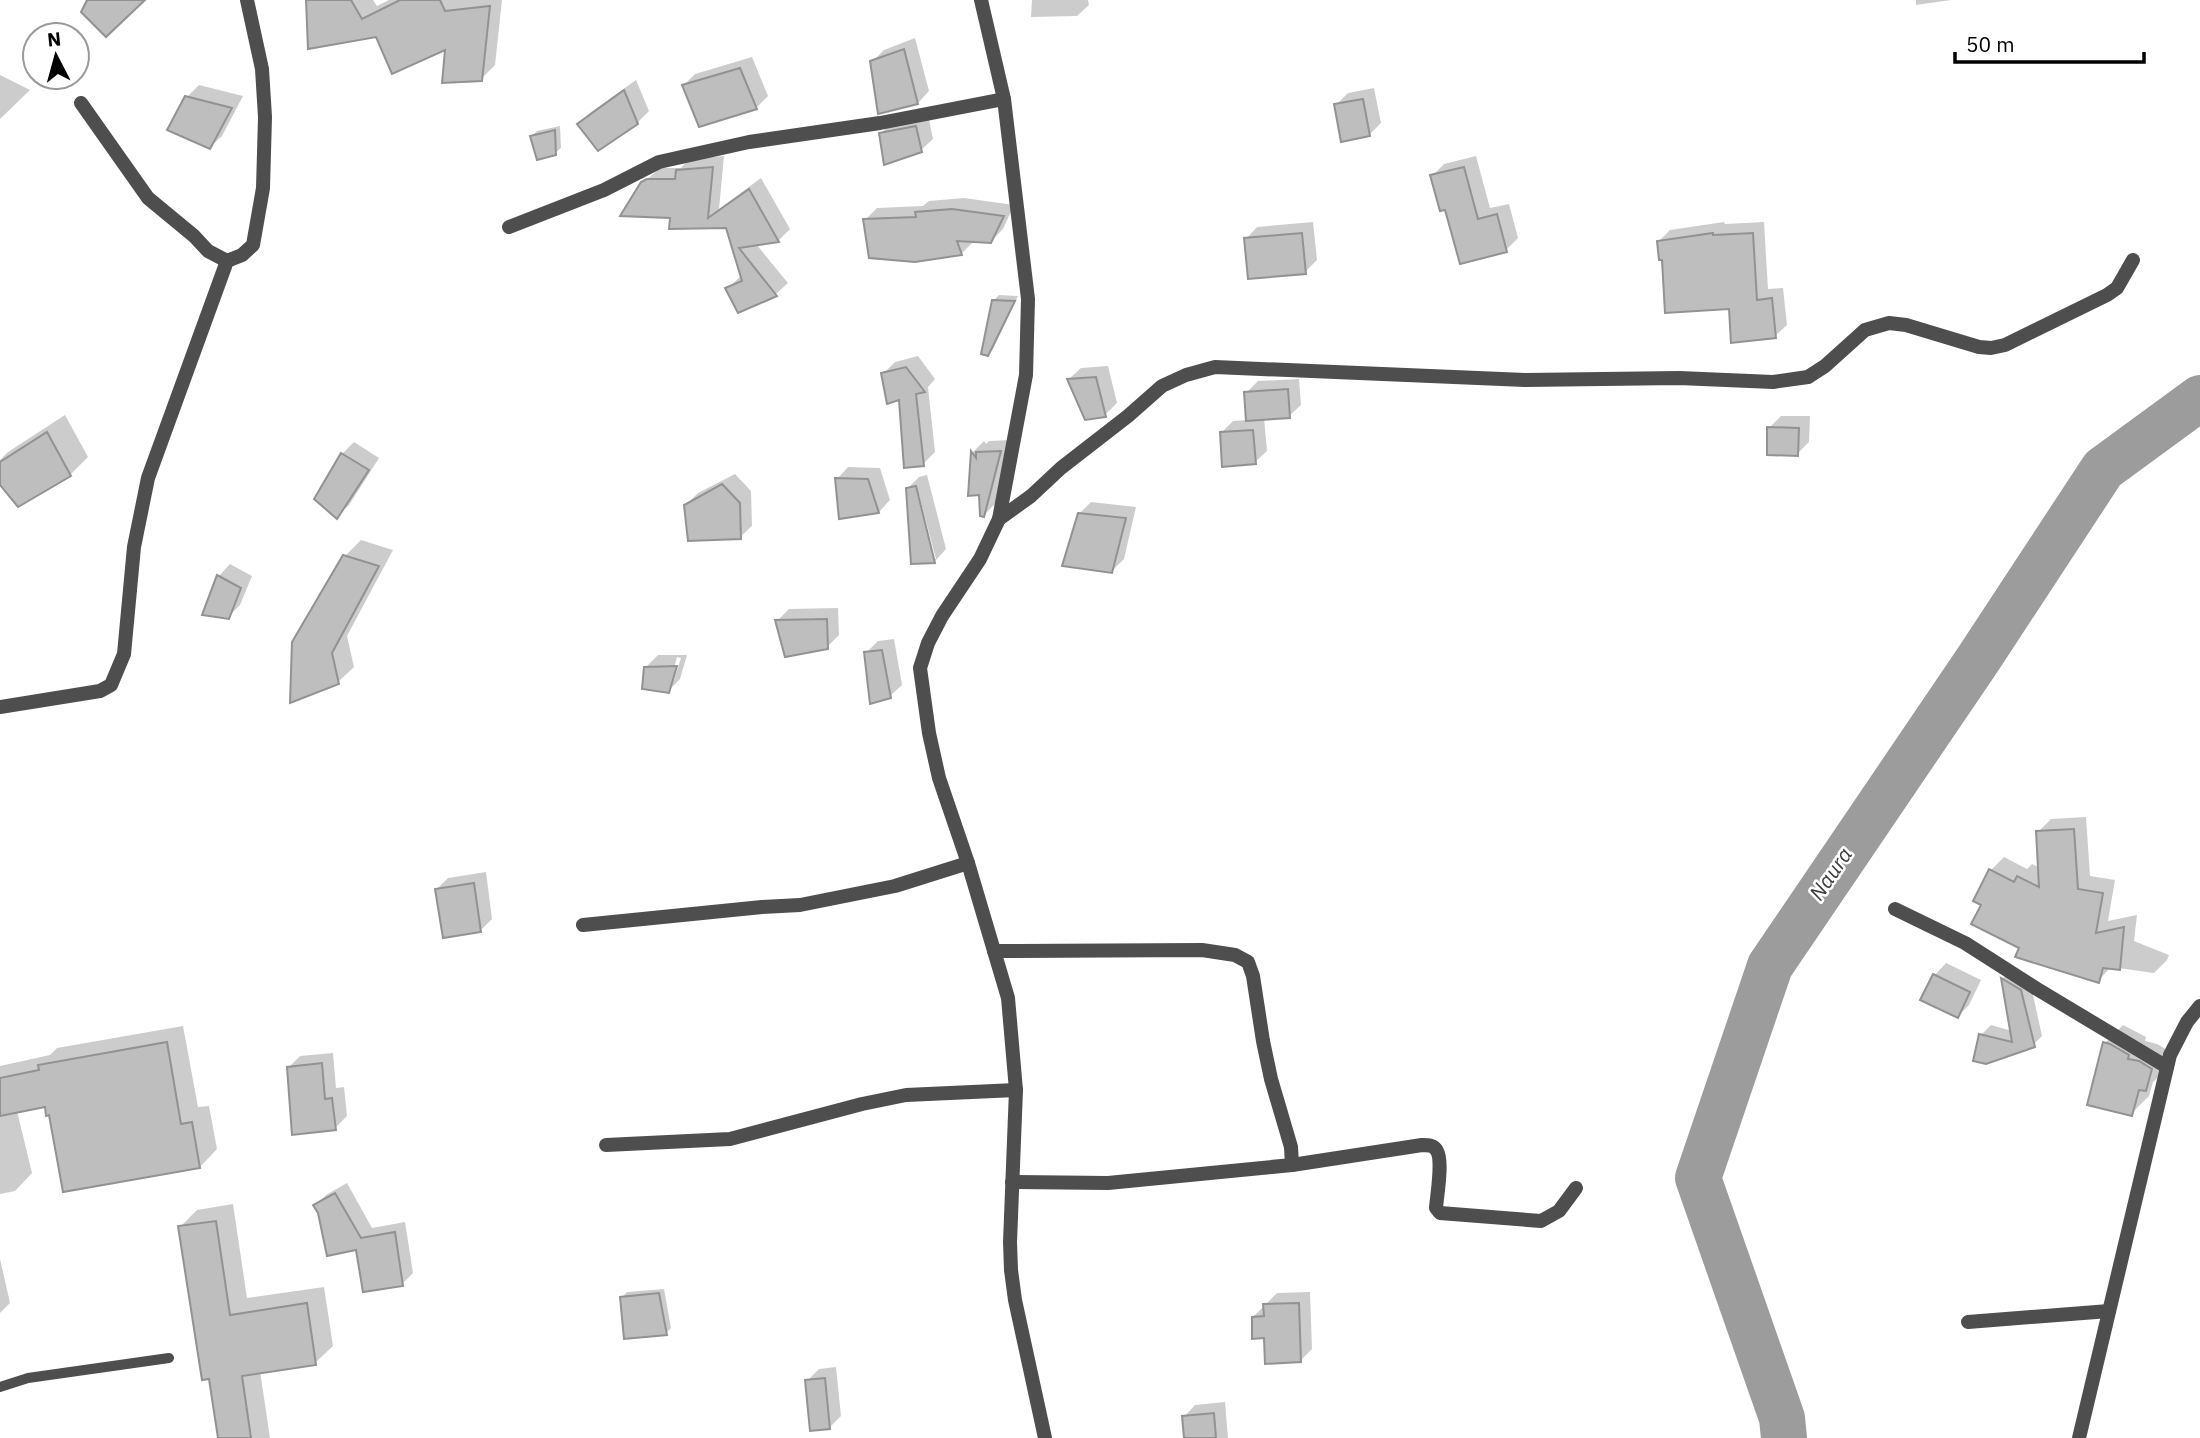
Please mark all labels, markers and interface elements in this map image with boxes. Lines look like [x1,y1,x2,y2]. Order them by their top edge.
north arrow [21,21,91,91]
scale bar [1955,21,2144,65]
text: N [46,26,62,52]
text: 50 m [1966,30,2015,58]
water label: Naura [1802,842,1858,905]

